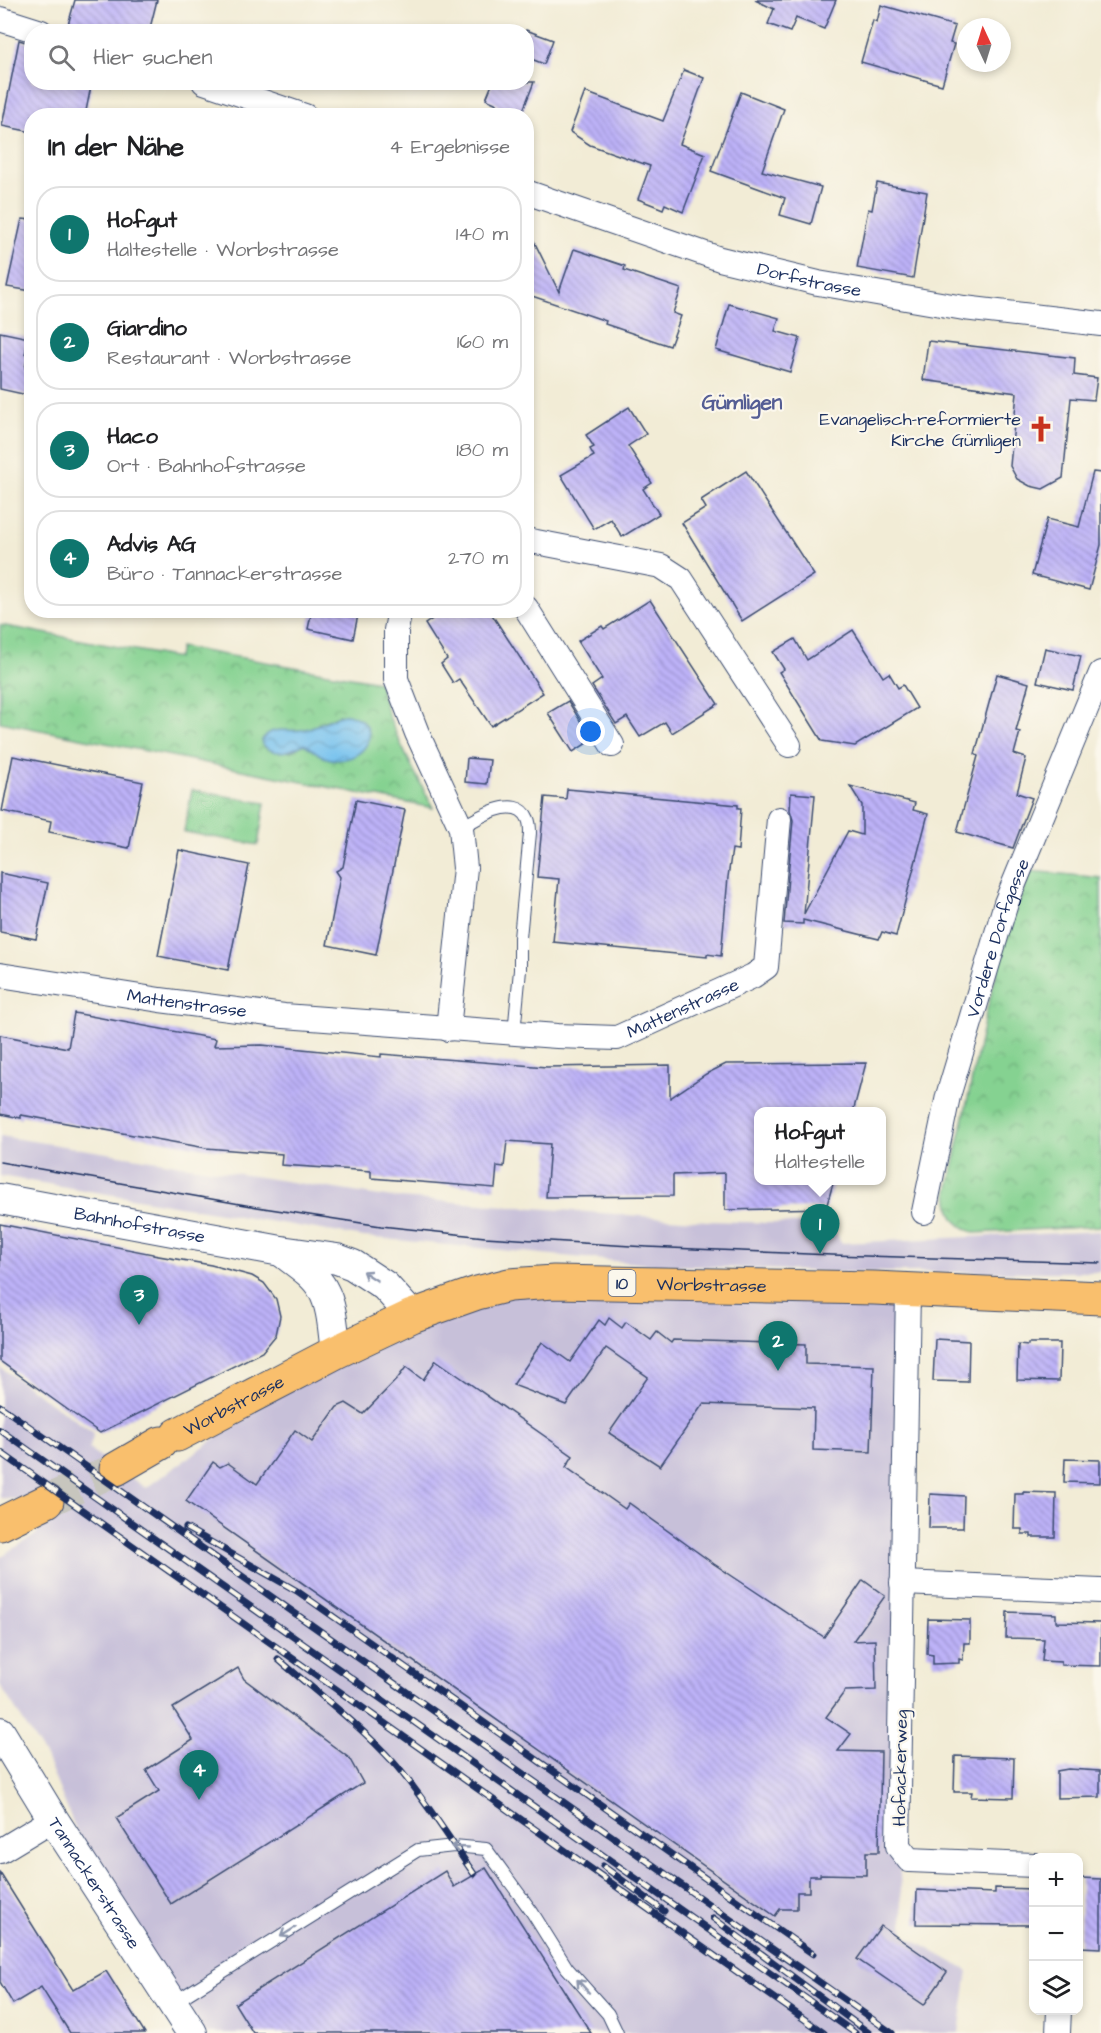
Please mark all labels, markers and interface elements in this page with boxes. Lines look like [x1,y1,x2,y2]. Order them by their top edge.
north arrow [957,18,1011,72]
search box [24,24,534,90]
icon: search [45,41,78,74]
text: Hier suchen [93,42,212,73]
text: In der Nähe [48,129,184,165]
text: 4 Ergebnisse [389,133,510,161]
text: Hofgut [107,205,177,236]
text: 1 [68,220,71,248]
text: 140 m [456,220,508,248]
text: Haltestelle · Worbstrasse [107,236,339,264]
street label: Dorfstrasse [755,257,863,303]
text: Giardino [107,313,187,344]
text: 2 [64,328,75,356]
text: 160 m [457,328,508,356]
text: Restaurant · Worbstrasse [107,344,351,372]
district label: Gümligen [702,388,783,419]
place label: Evangelisch-reformierte Kirche Gümligen [820,407,1021,454]
church icon: Evangelisch-reformierte Kirche Gümligen [1026,414,1056,444]
text: Haco [107,421,158,452]
text: 3 [64,436,75,464]
text: 180 m [456,436,508,464]
text: Ort · Bahnhofstrasse [107,452,306,480]
text: Advis AG [107,529,196,560]
text: 4 [63,544,76,572]
text: 270 m [448,544,508,572]
text: Büro · Tannackerstrasse [107,560,342,588]
your location [576,717,605,746]
street label: Vordere Dorfgasse [960,855,1036,1021]
street label: Mattenstrasse [623,972,743,1045]
street label: Mattenstrasse [125,983,248,1024]
popup [754,1107,886,1185]
text: Hofgut [775,1117,845,1148]
text: Haltestelle [775,1148,865,1176]
street label: Bahnhofstrasse [72,1201,207,1250]
pin: 1 [800,1204,840,1254]
one-way arrow [362,1270,379,1282]
road number: 10 [608,1270,636,1296]
street label: Worbstrasse [656,1272,767,1299]
pin: 3 [120,1276,158,1325]
pin: 2 [758,1322,798,1371]
street label: Worbstrasse [179,1369,289,1442]
street label: Hofackerweg [887,1710,915,1827]
pin: 4 [180,1750,218,1800]
street label: Tannackerstrasse [42,1812,146,1954]
one-way arrow [450,1841,470,1852]
map controls [1029,1853,1083,2015]
button: + [1029,1853,1083,1907]
button: − [1029,1907,1083,1961]
one-way arrow [280,1926,297,1938]
button: layers [1029,1961,1083,2015]
one-way arrow [576,1979,590,1994]

